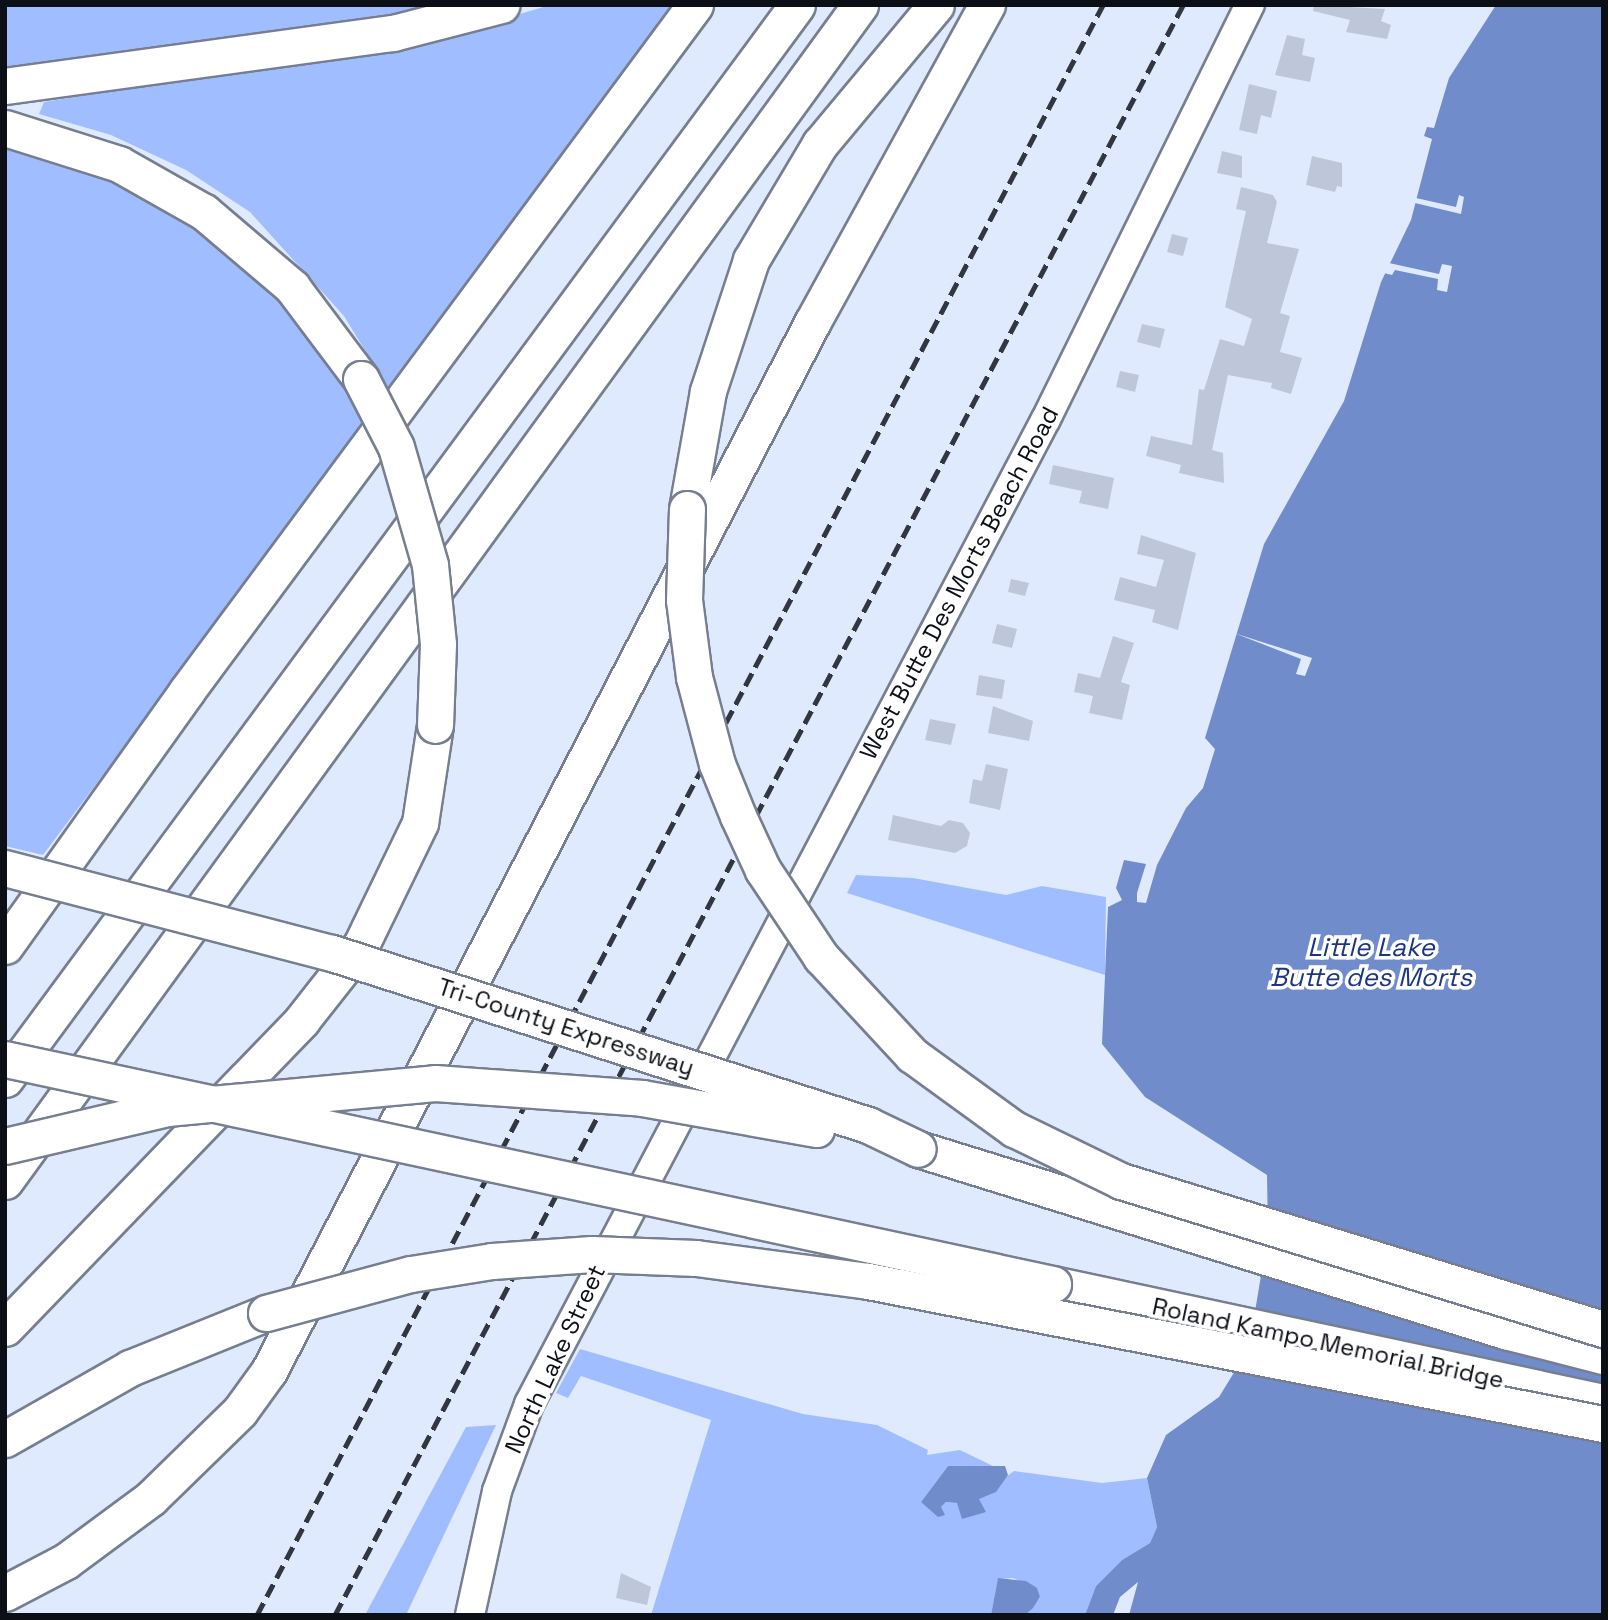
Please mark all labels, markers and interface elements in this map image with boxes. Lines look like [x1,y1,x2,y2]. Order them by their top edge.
street label: West Butte Des Morts Beach Road [854,402,1064,764]
water label: Little Lake Butte des Morts [1270,932,1472,993]
street label: Tri-County Expressway [434,972,698,1082]
street label: North Lake Street [499,1260,611,1458]
street label: Roland Kampo Memorial Bridge [1150,1292,1506,1394]

